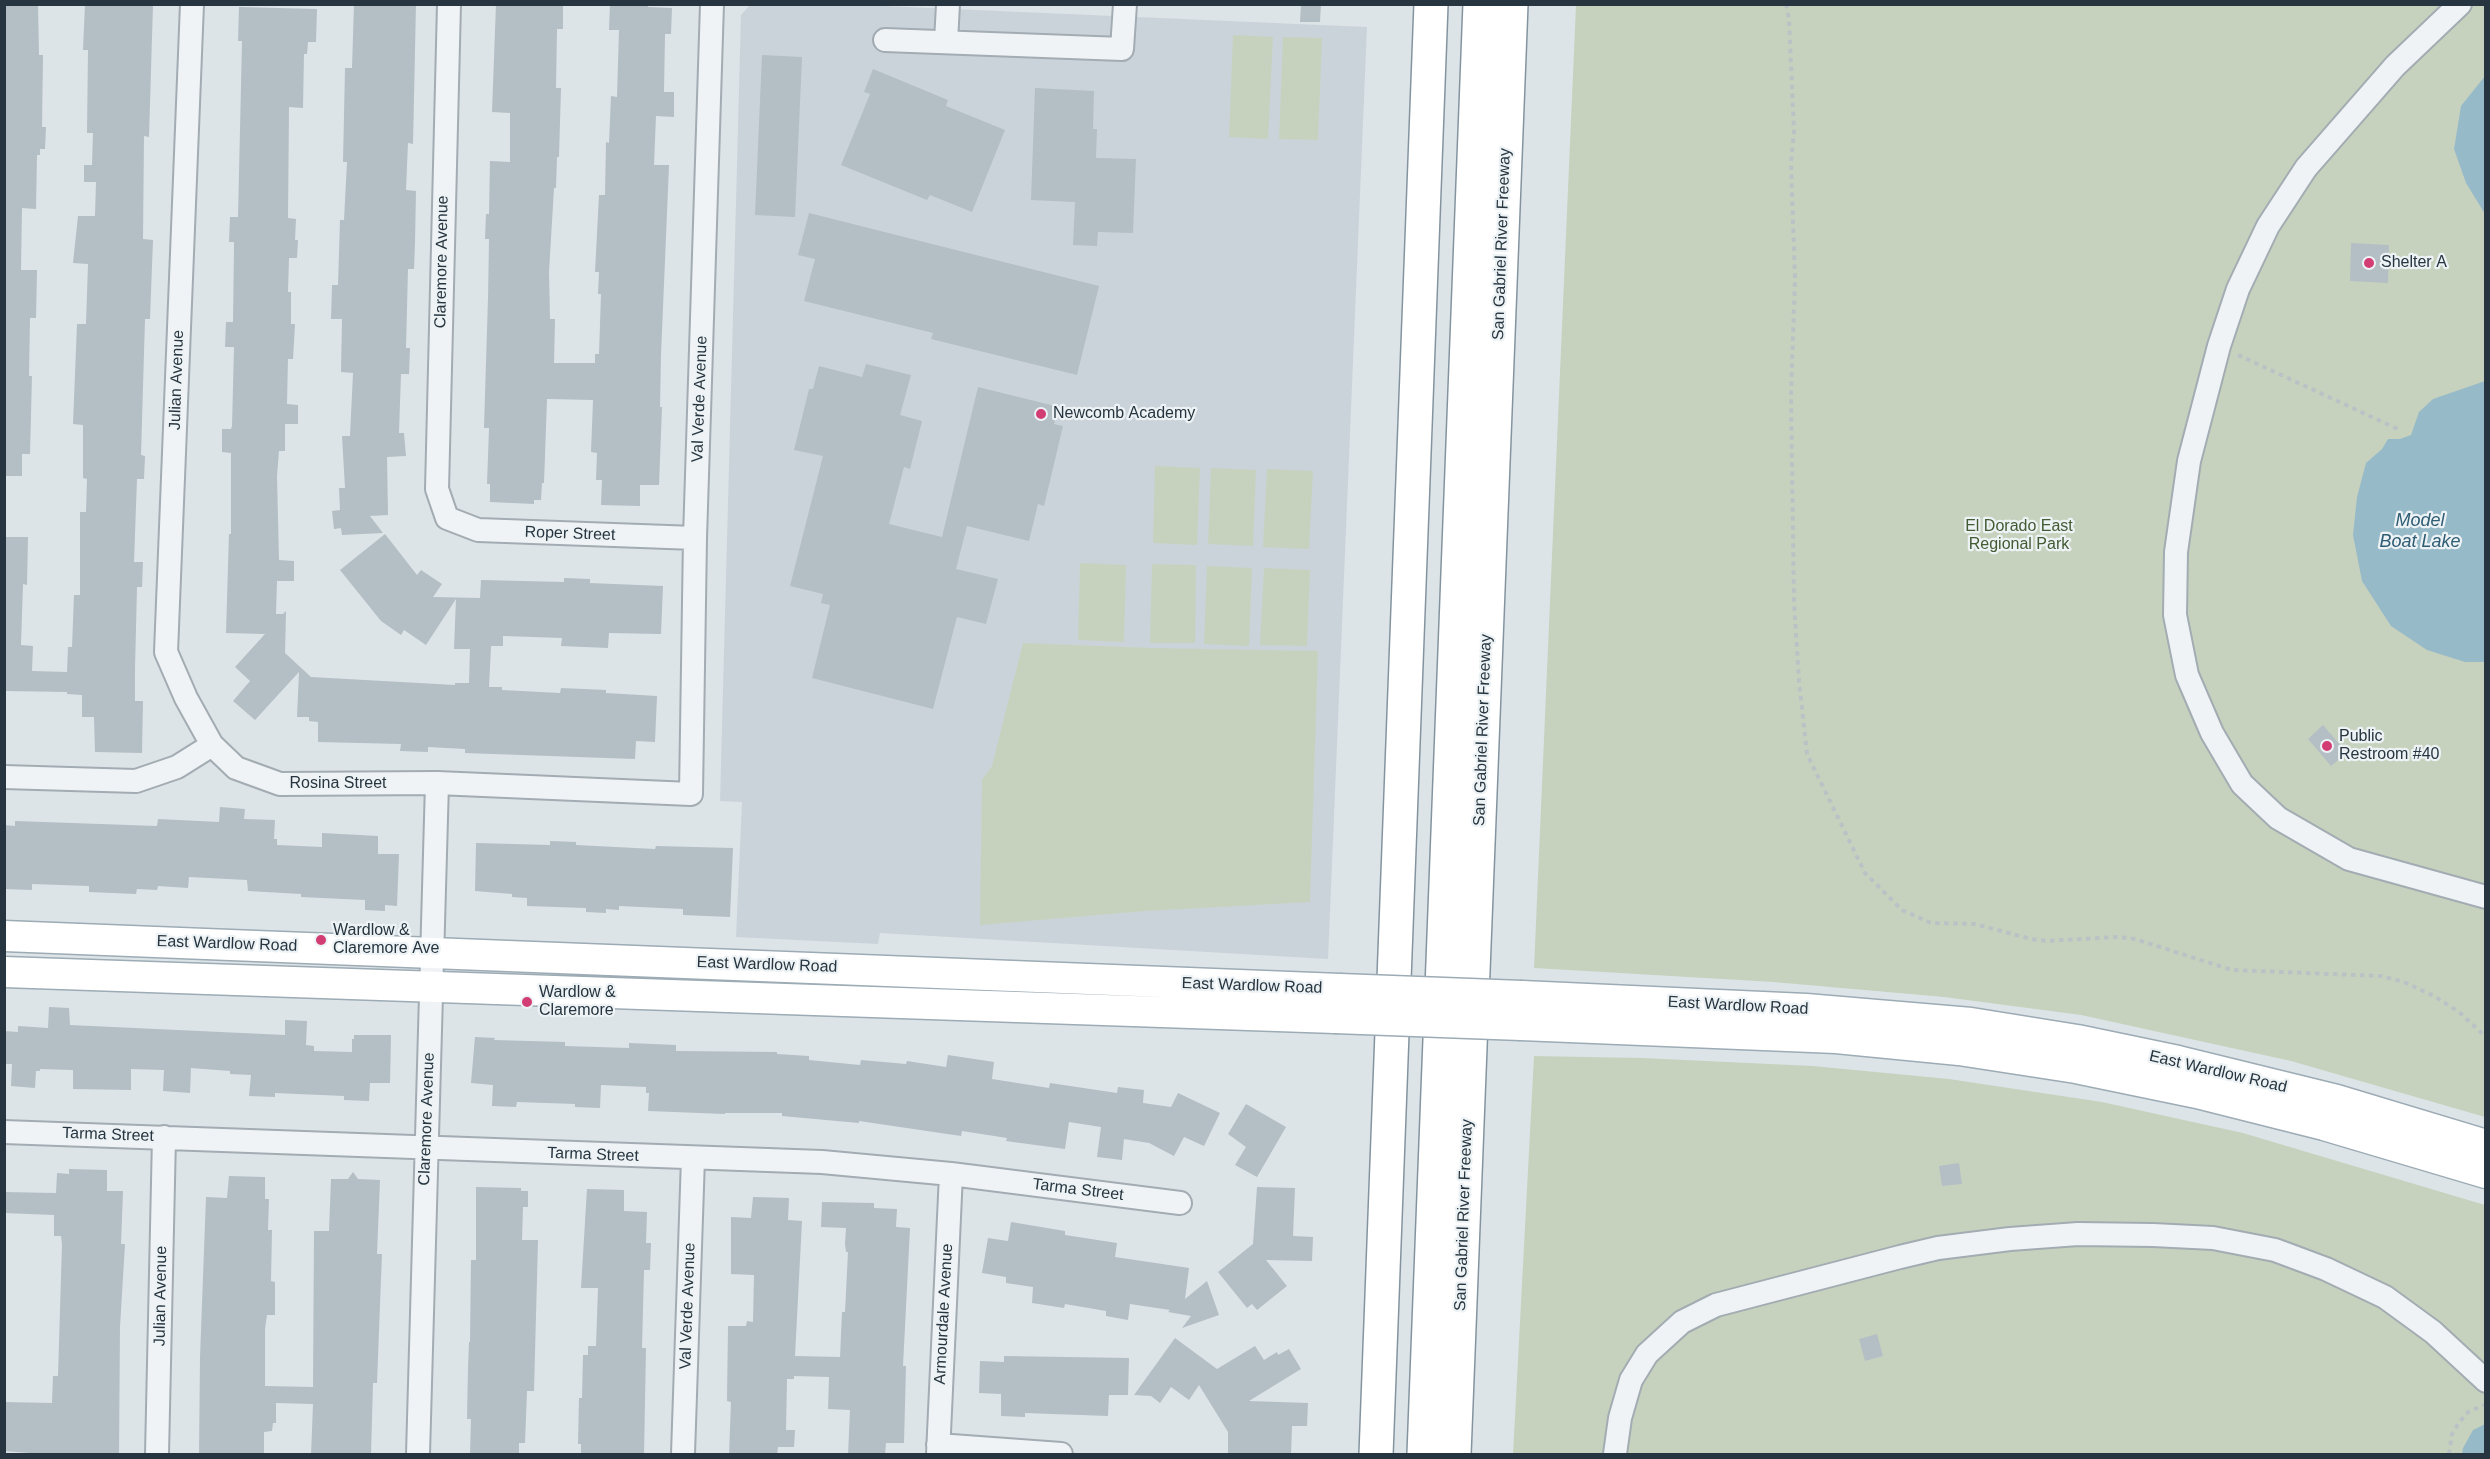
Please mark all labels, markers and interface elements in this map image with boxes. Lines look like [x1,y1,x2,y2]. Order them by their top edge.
street label: San Gabriel River Freeway [1489,148,1515,340]
street label: Claremore Avenue [431,195,453,329]
place label: Shelter A [2381,253,2447,273]
marker: Shelter A [2362,256,2376,270]
street label: Julian Avenue [166,330,188,430]
street label: Val Verde Avenue [688,335,712,463]
place label: Newcomb Academy [1053,404,1195,424]
marker: Newcomb Academy [1034,407,1048,421]
water label: Model Boat Lake [2379,510,2461,552]
park label: El Dorado East Regional Park [1965,517,2073,555]
street label: Roper Street [524,523,616,545]
street label: San Gabriel River Freeway [1470,634,1496,826]
place label: Public Restroom #40 [2339,727,2439,765]
marker: Public Restroom #40 [2320,739,2334,753]
street label: Rosina Street [290,774,386,794]
place label: Wardlow & Claremore Ave [333,921,439,959]
street label: East Wardlow Road [156,932,298,956]
marker: Wardlow & Claremore Ave [314,933,328,947]
street label: East Wardlow Road [696,953,838,977]
street label: East Wardlow Road [1181,974,1323,998]
place label: Wardlow & Claremore [539,983,616,1021]
street label: East Wardlow Road [1667,993,1809,1019]
marker: Wardlow & Claremore [520,995,534,1009]
street label: East Wardlow Road [2147,1047,2289,1097]
street label: Claremore Avenue [415,1052,439,1186]
street label: San Gabriel River Freeway [1451,1119,1477,1311]
street label: Tarma Street [62,1124,154,1146]
street label: Tarma Street [547,1144,639,1166]
street label: Tarma Street [1031,1175,1125,1205]
street label: Val Verde Avenue [676,1242,700,1370]
street label: Armourdale Avenue [931,1243,957,1385]
street label: Julian Avenue [151,1246,171,1346]

